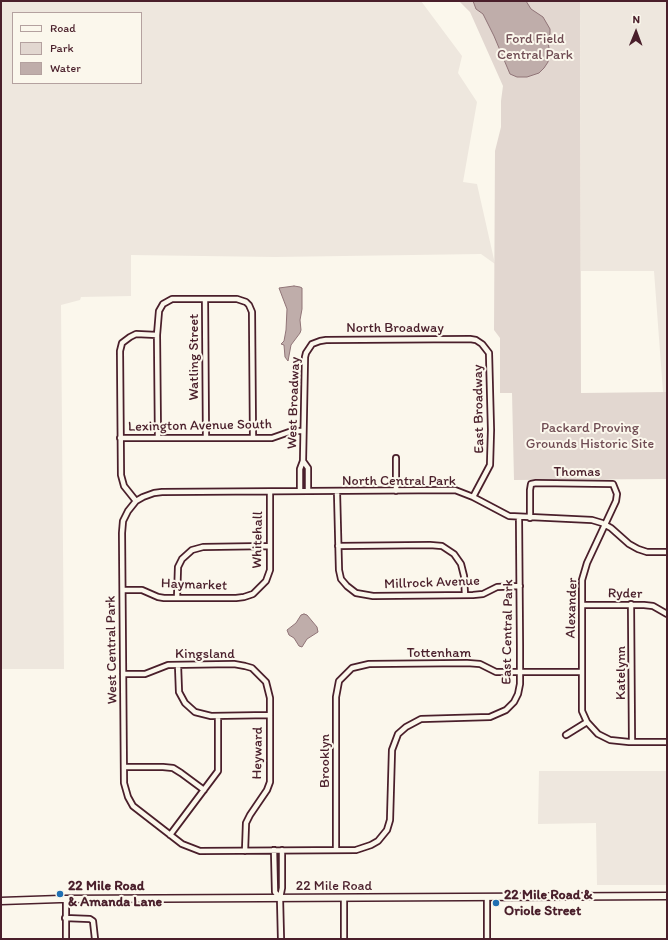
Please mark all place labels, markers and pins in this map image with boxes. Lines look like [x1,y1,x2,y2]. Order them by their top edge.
place label: 22 Mile Road & Amanda Lane [68,878,162,910]
place label: 22 Mile Road & Oriole Street [504,887,593,920]
marker: 22 Mile Road & Amanda Lane [55,889,65,899]
marker: 22 Mile Road & Oriole Street [491,898,501,908]

